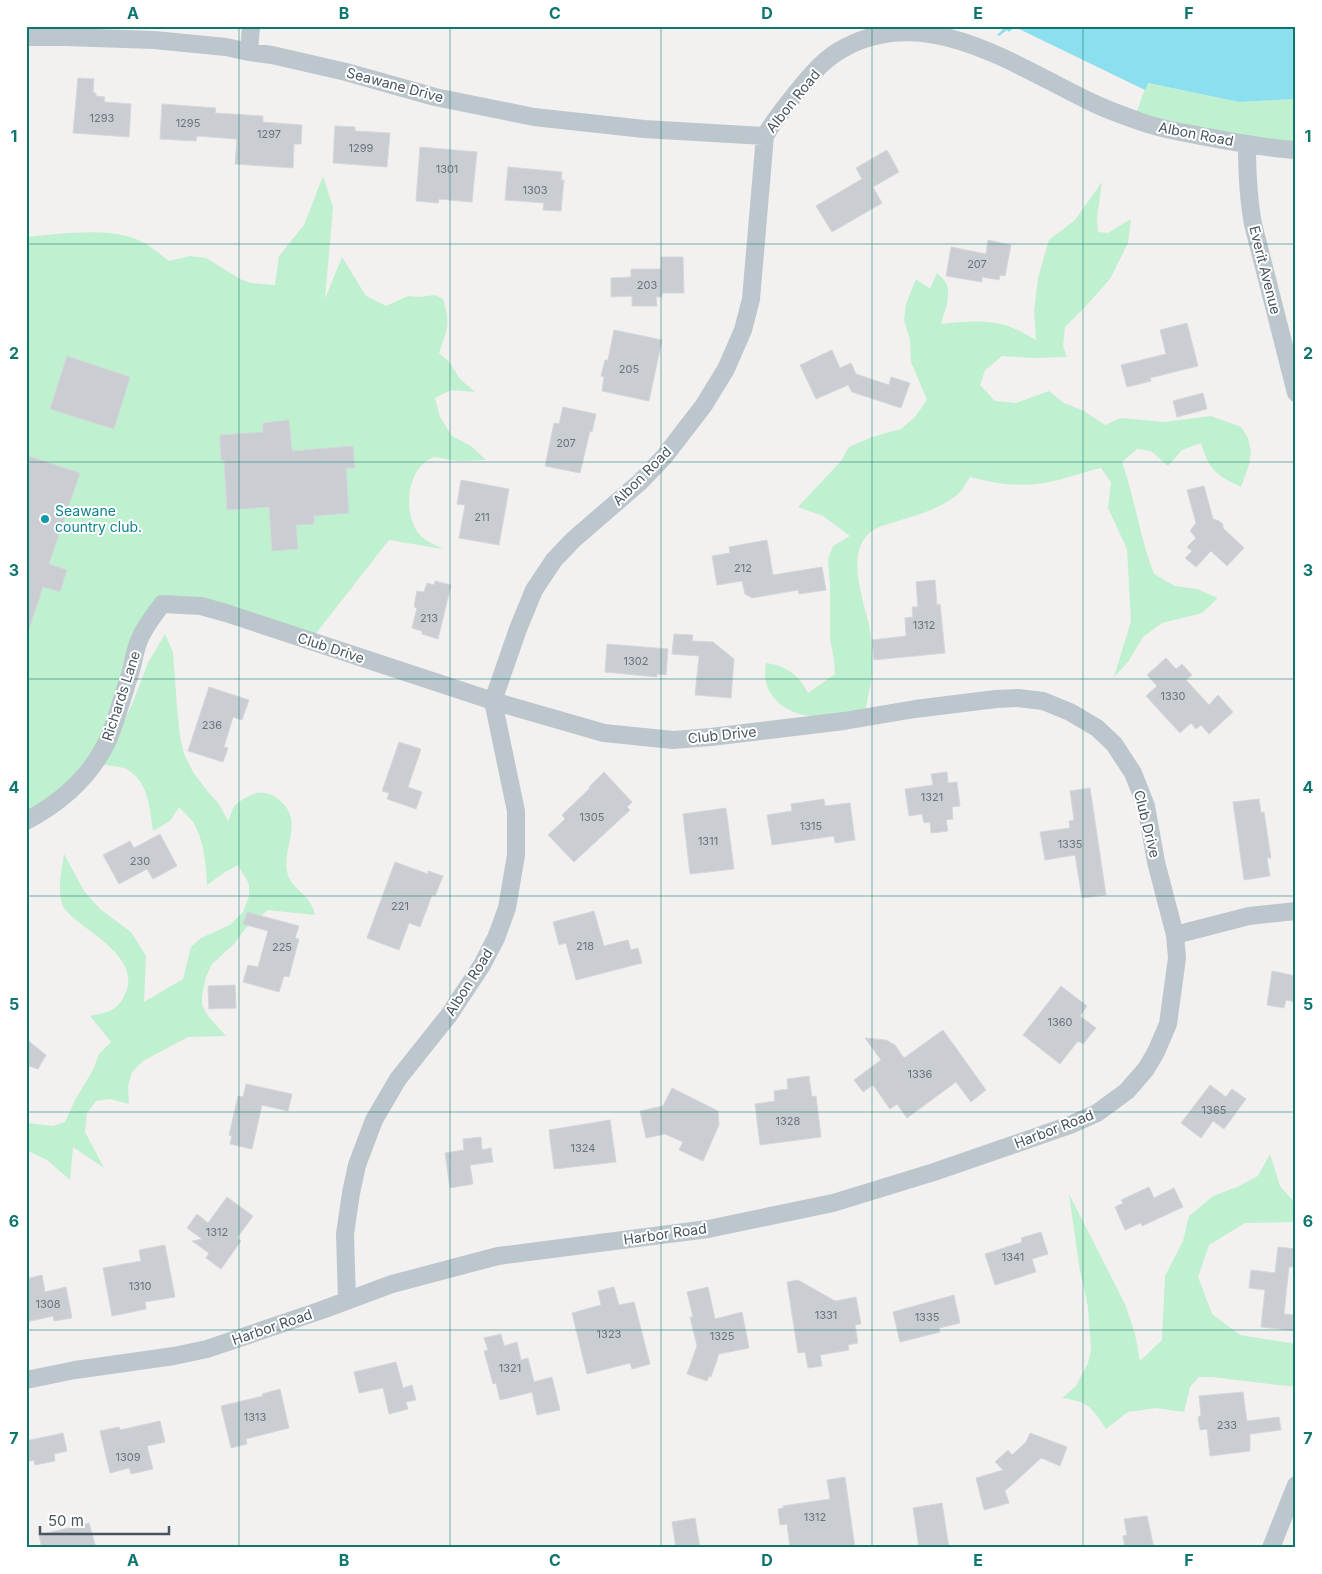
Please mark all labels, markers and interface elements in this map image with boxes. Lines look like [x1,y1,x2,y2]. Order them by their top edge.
text: A [127,3,139,23]
text: B [339,3,349,23]
text: C [549,3,561,23]
text: D [761,3,773,23]
text: E [973,3,983,23]
text: F [1184,3,1194,23]
street label: Seawane Drive [345,63,445,106]
street label: Albon Road [762,66,823,136]
house number: 1293 [90,111,115,125]
house number: 1295 [176,116,201,130]
street label: Albon Road [1157,118,1235,149]
text: 1 [11,126,17,146]
text: 1 [1305,126,1311,146]
house number: 1297 [257,127,281,141]
house number: 1299 [349,141,374,155]
house number: 1301 [436,162,458,176]
house number: 1303 [522,183,548,197]
street label: Everit Avenue [1246,224,1285,316]
house number: 207 [967,257,987,271]
house number: 203 [637,278,657,292]
text: 2 [9,343,19,363]
text: 2 [1303,343,1313,363]
house number: 205 [619,362,639,376]
house number: 207 [556,436,576,450]
street label: Albon Road [609,443,675,509]
place label: Seawane country club. [55,502,142,535]
house number: 211 [474,510,490,524]
marker: Seawane country club. [39,513,51,525]
text: 3 [9,560,19,580]
text: 3 [1303,560,1313,580]
house number: 212 [734,561,752,575]
house number: 213 [420,611,438,625]
house number: 1312 [913,618,935,632]
street label: Club Drive [296,629,367,666]
street label: Richards Lane [98,649,143,743]
house number: 1302 [624,654,648,668]
house number: 1330 [1160,689,1186,703]
house number: 236 [202,718,222,732]
street label: Club Drive [687,722,757,747]
text: 4 [9,777,20,797]
text: 4 [1303,777,1314,797]
street label: Club Drive [1131,788,1164,859]
house number: 1321 [921,790,943,804]
house number: 1305 [580,810,605,824]
house number: 1315 [800,819,823,833]
house number: 1311 [698,834,718,848]
house number: 1335 [1058,837,1083,851]
house number: 230 [130,854,150,868]
house number: 221 [391,899,409,913]
house number: 218 [576,939,594,953]
house number: 225 [272,940,292,954]
street label: Albon Road [441,945,496,1018]
text: 5 [9,994,19,1014]
text: 5 [1303,994,1313,1014]
house number: 1360 [1047,1015,1073,1029]
house number: 1336 [908,1067,933,1081]
house number: 1365 [1202,1103,1227,1117]
street label: Harbor Road [1012,1106,1096,1151]
house number: 1328 [776,1114,801,1128]
house number: 1324 [571,1141,595,1155]
text: 6 [9,1211,19,1231]
text: 6 [1303,1211,1313,1231]
street label: Harbor Road [622,1219,708,1248]
house number: 1312 [206,1225,228,1239]
house number: 1341 [1002,1250,1024,1264]
house number: 1310 [129,1279,151,1293]
house number: 1308 [35,1297,61,1311]
street label: Harbor Road [229,1305,314,1348]
house number: 1331 [815,1308,837,1322]
house number: 1335 [915,1310,940,1324]
house number: 1323 [597,1327,622,1341]
house number: 1325 [710,1329,735,1343]
house number: 1321 [499,1361,521,1375]
house number: 1313 [244,1410,266,1424]
house number: 233 [1217,1418,1237,1432]
text: 7 [9,1428,19,1448]
text: 7 [1303,1428,1313,1448]
house number: 1309 [115,1450,141,1464]
scale bar [40,1504,169,1536]
house number: 1312 [804,1510,826,1524]
text: 50 m [48,1511,84,1530]
text: A [127,1550,139,1570]
text: B [339,1550,349,1570]
text: C [549,1550,561,1570]
text: D [761,1550,773,1570]
text: E [973,1550,983,1570]
text: F [1184,1550,1194,1570]

